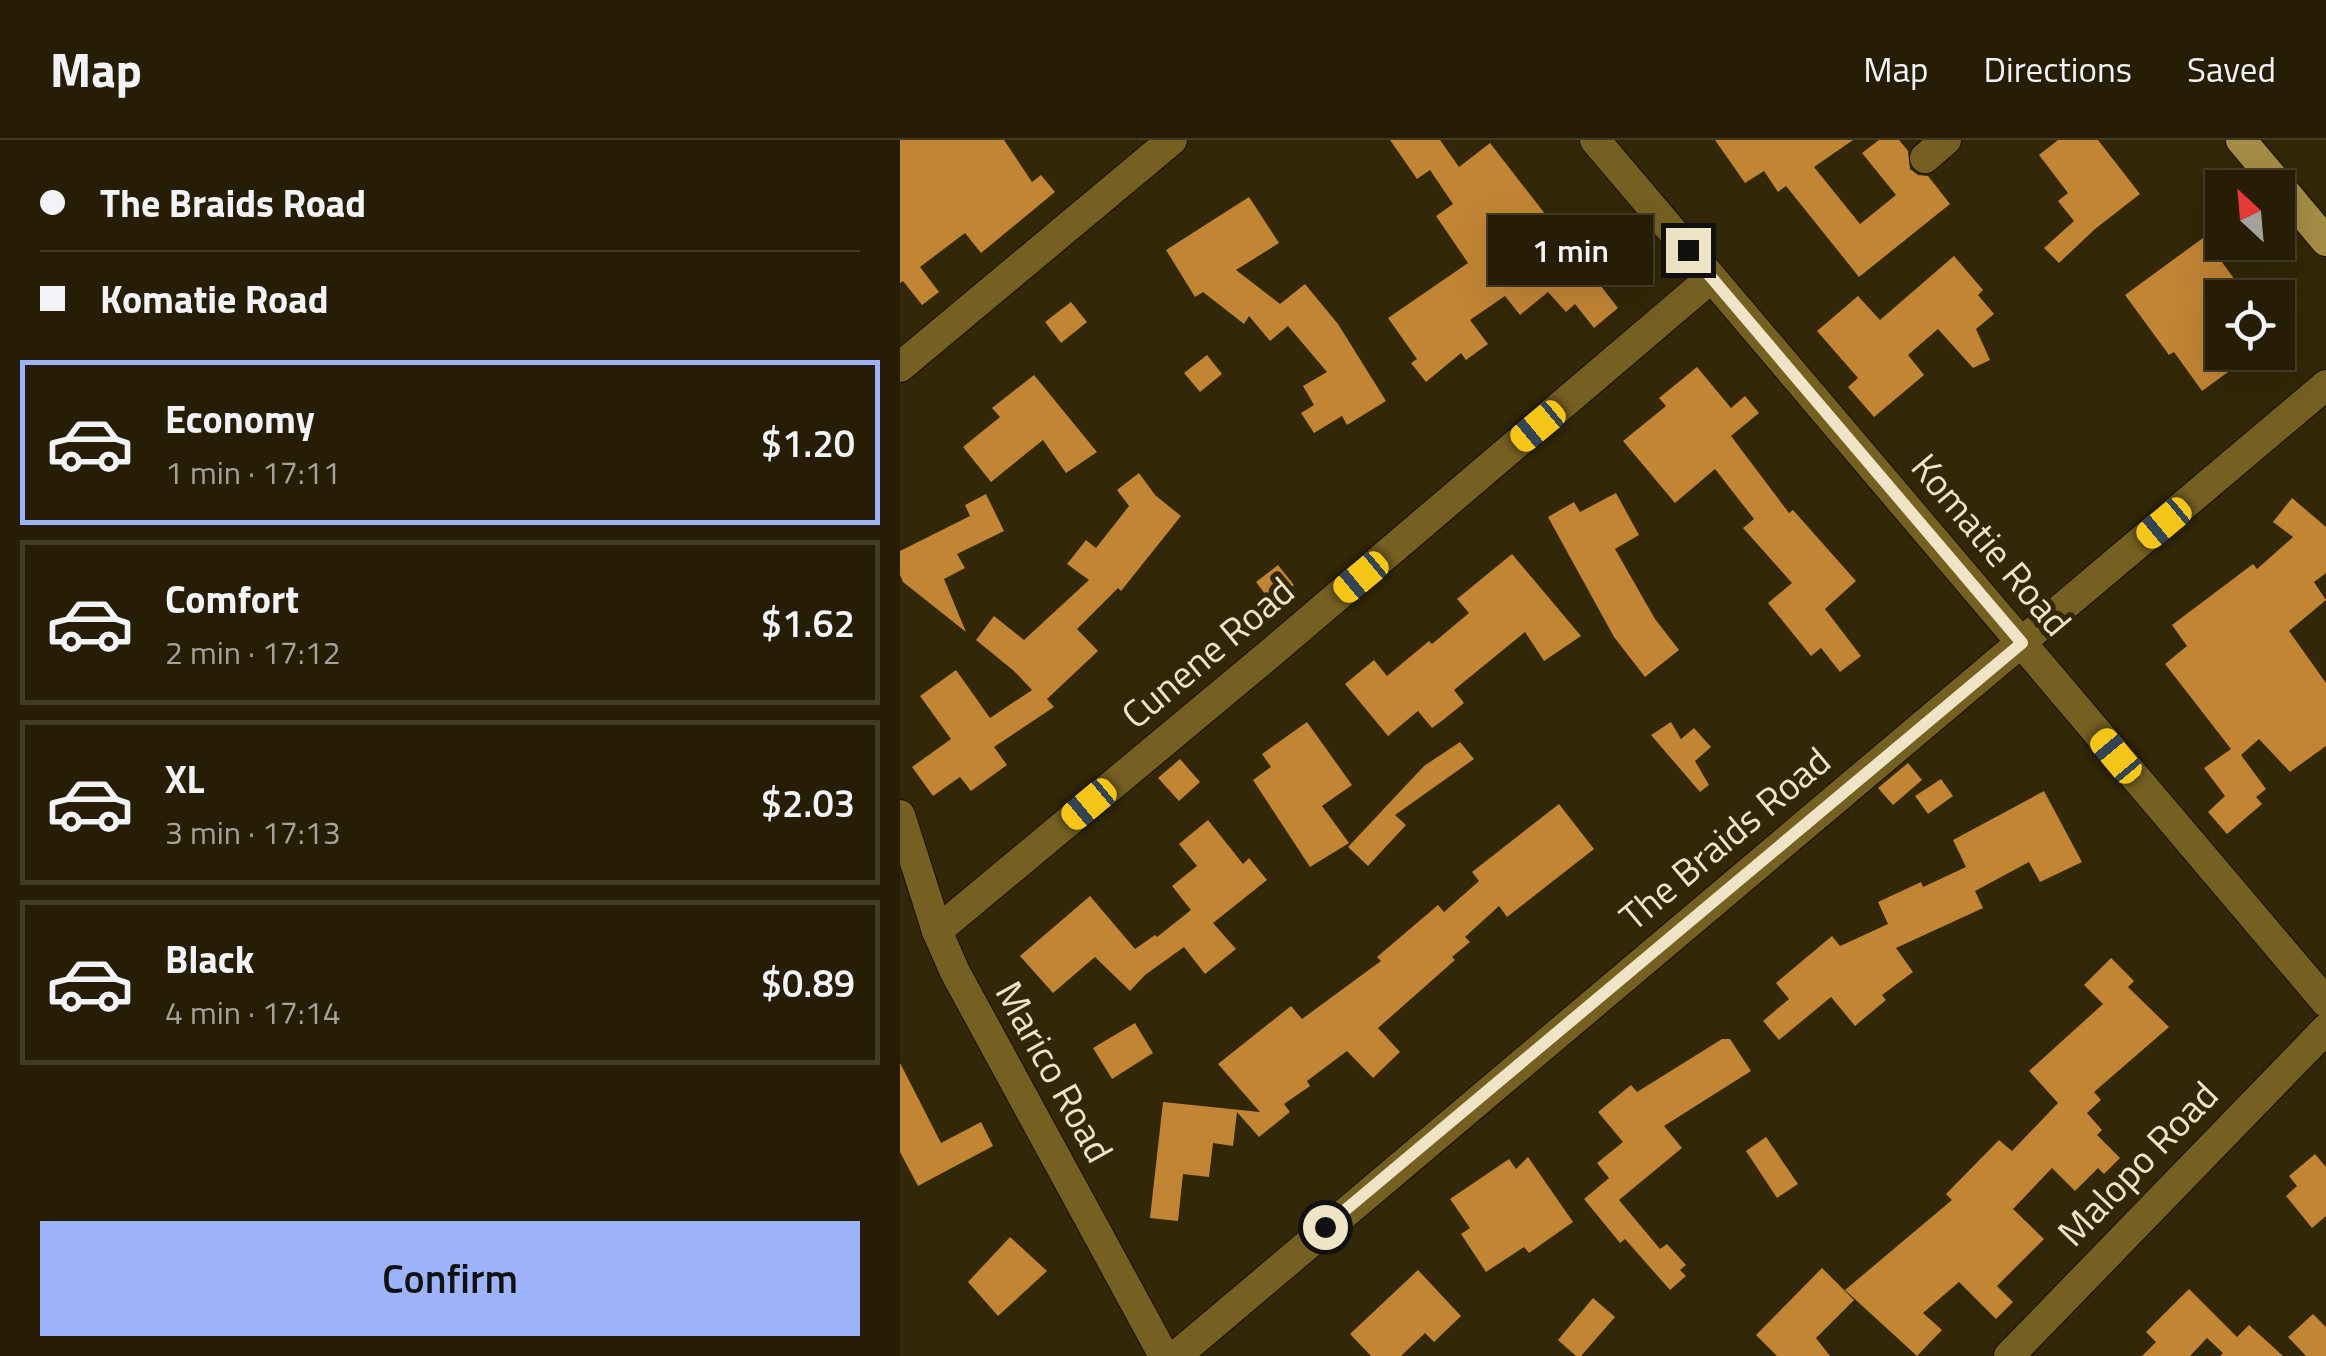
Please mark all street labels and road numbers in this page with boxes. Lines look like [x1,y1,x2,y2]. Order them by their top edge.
street label: Komatie Road [1898,440,2086,649]
street label: Cunene Road [1108,562,1307,742]
street label: The Braids Road [1606,732,1843,944]
street label: Marico Road [981,970,1129,1173]
street label: Malopo Road [2043,1067,2231,1259]

